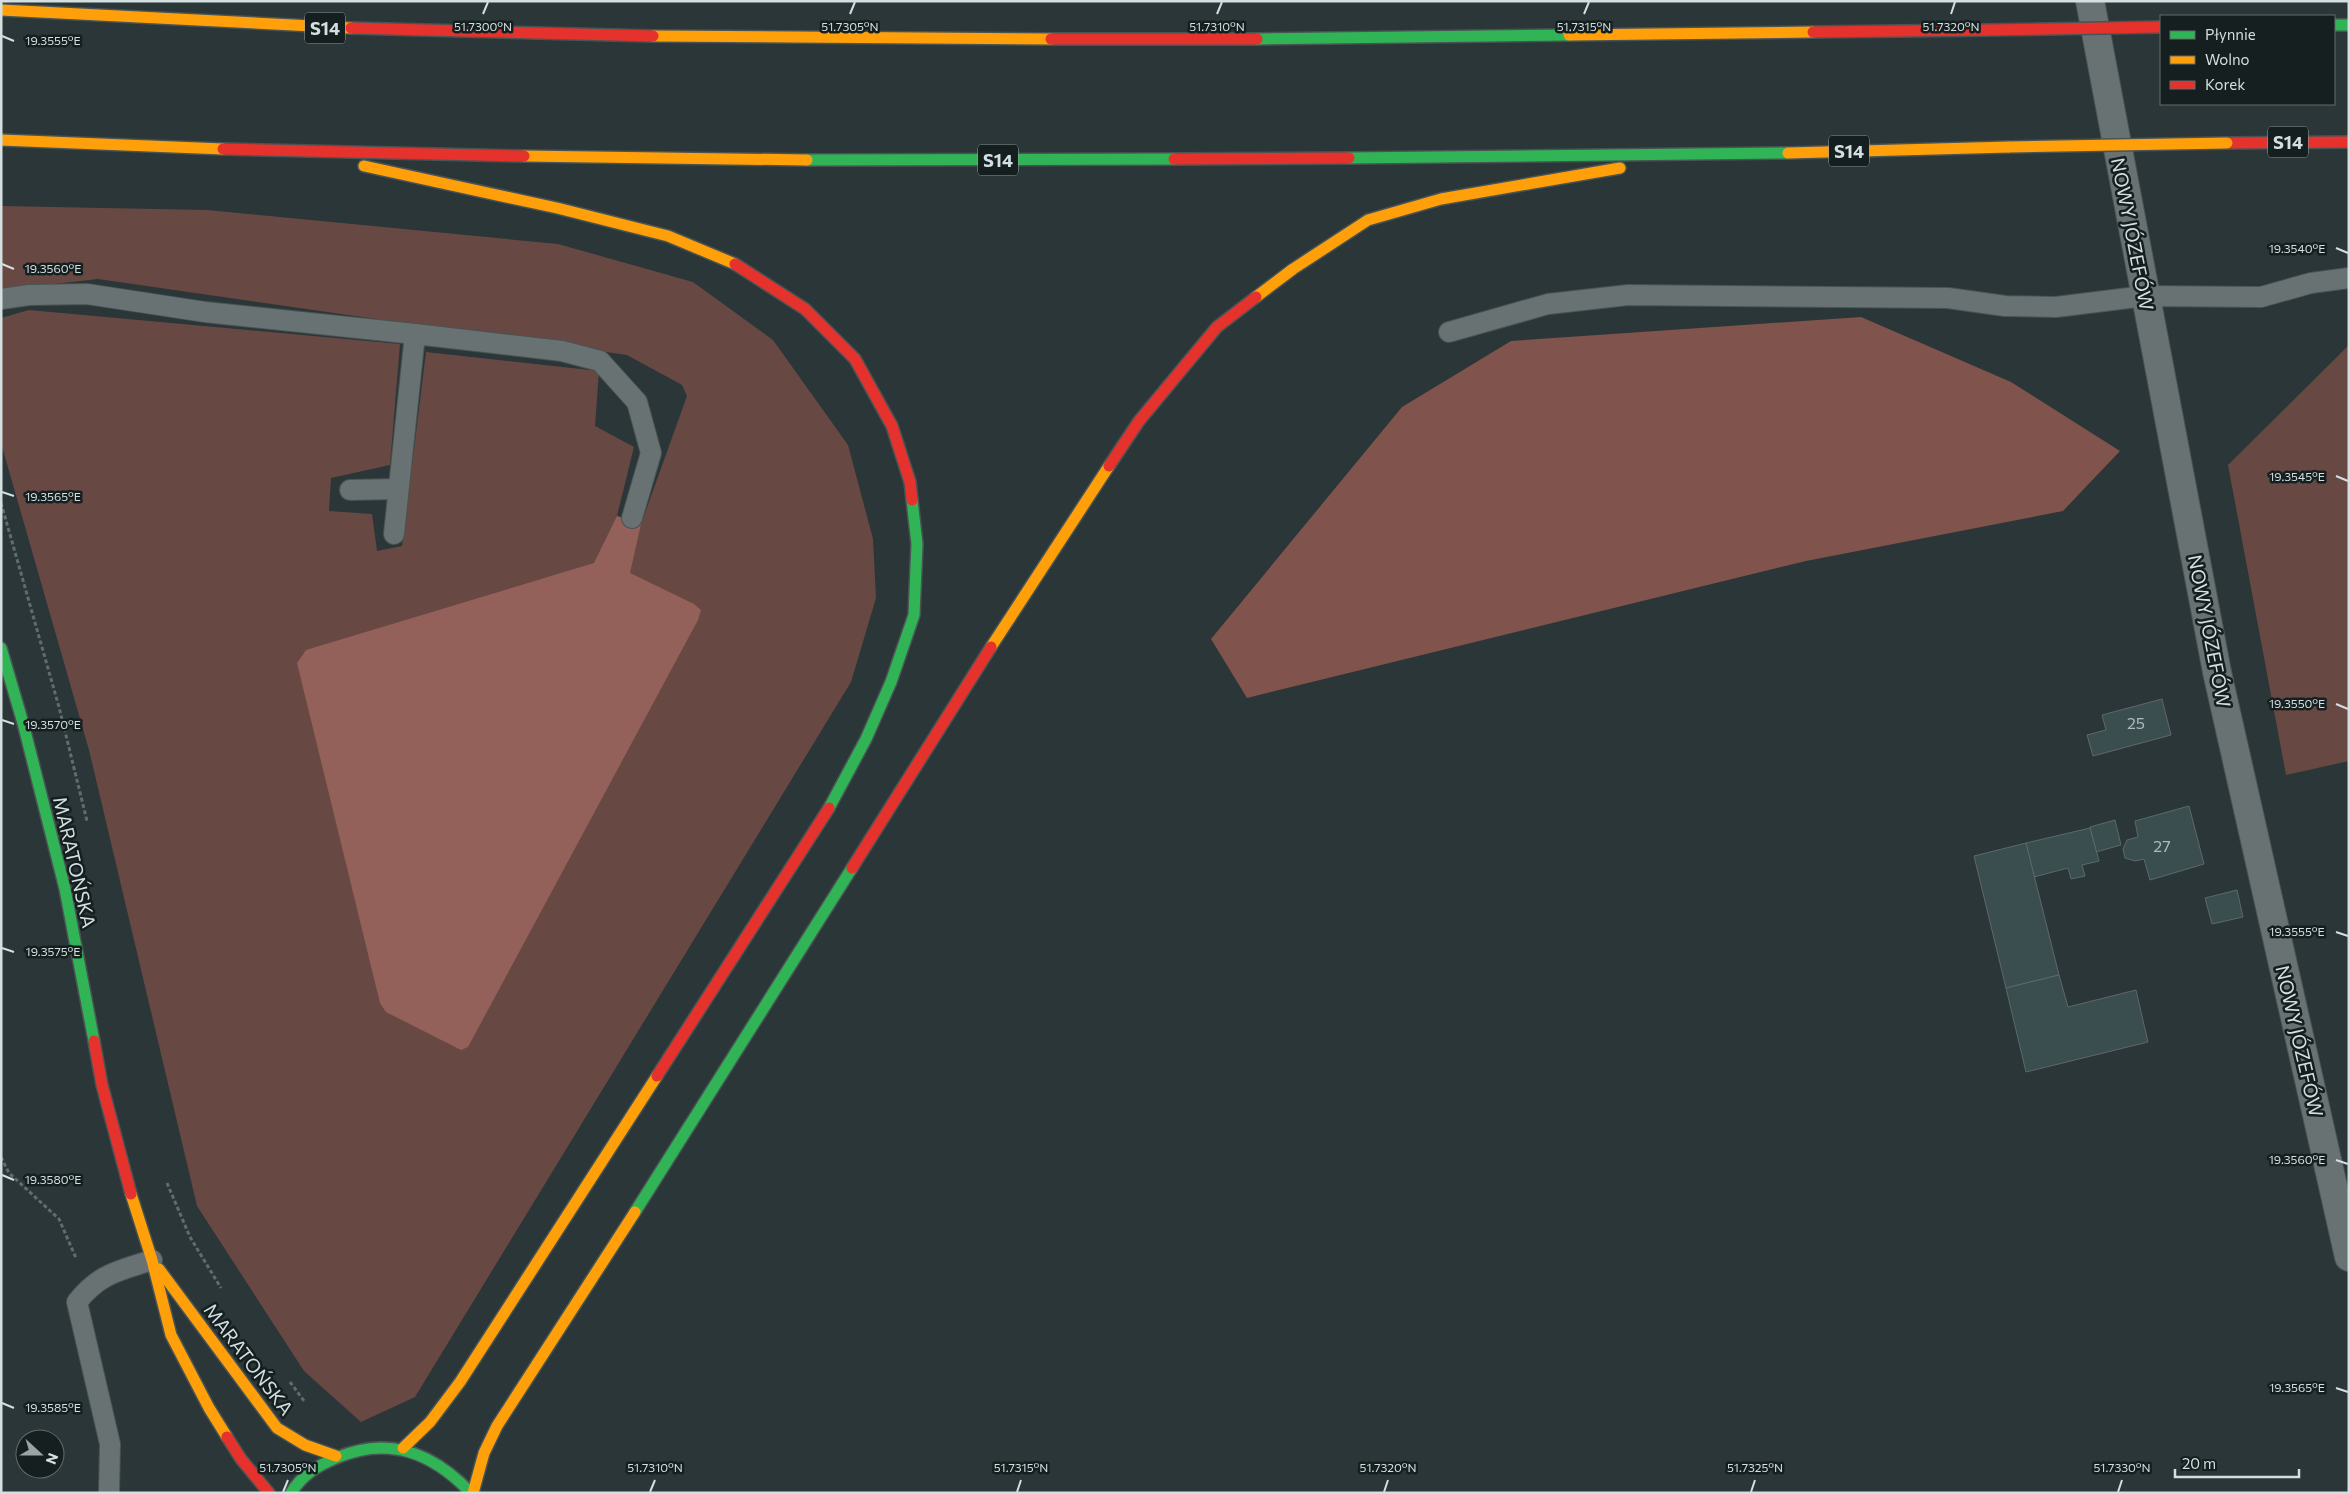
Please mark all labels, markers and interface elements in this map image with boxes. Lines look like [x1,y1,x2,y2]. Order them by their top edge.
road number: S14 [305,12,345,44]
legend [2160,15,2335,105]
text: 51.7300°N [454,19,512,33]
text: 51.7305°N [821,19,879,33]
text: 51.7310°N [1189,19,1245,33]
text: 51.7315°N [1557,19,1611,33]
text: 51.7320°N [1922,19,1980,33]
text: Płynnie [2205,25,2256,43]
text: 19.3555°E [25,33,81,47]
text: Wolno [2205,50,2250,68]
text: Korek [2205,75,2245,93]
road number: S14 [2268,126,2308,158]
road number: S14 [1829,136,1869,166]
road number: S14 [978,144,1018,176]
street label: NOWY JÓZEFÓW [2107,156,2160,312]
text: 19.3540°E [2269,241,2325,255]
text: 19.3560°E [25,261,81,275]
text: 19.3545°E [2269,469,2325,483]
text: 19.3565°E [25,489,81,503]
street label: NOWY JÓZEFÓW [2184,553,2237,709]
text: 19.3550°E [2269,696,2325,710]
house number: 25 [2127,713,2145,732]
text: 19.3570°E [25,717,81,731]
street label: MARATOŃSKA [49,794,101,930]
house number: 27 [2153,836,2171,855]
text: 19.3555°E [2269,924,2325,938]
text: 19.3575°E [26,944,80,958]
street label: NOWY JÓZEFÓW [2271,963,2330,1119]
text: 19.3560°E [2269,1152,2325,1166]
text: 19.3580°E [25,1172,81,1186]
street label: MARATOŃSKA [200,1299,298,1419]
text: 19.3565°E [2269,1380,2325,1394]
text: 19.3585°E [25,1400,81,1414]
north arrow [15,1429,65,1479]
scale bar [2175,1446,2299,1478]
text: N [43,1451,62,1467]
text: 20 m [2182,1454,2216,1472]
text: 51.7305°N [259,1460,317,1474]
text: 51.7310°N [627,1460,683,1474]
text: 51.7315°N [994,1460,1048,1474]
text: 51.7320°N [1359,1460,1417,1474]
text: 51.7325°N [1727,1460,1783,1474]
text: 51.7330°N [2093,1460,2151,1474]

